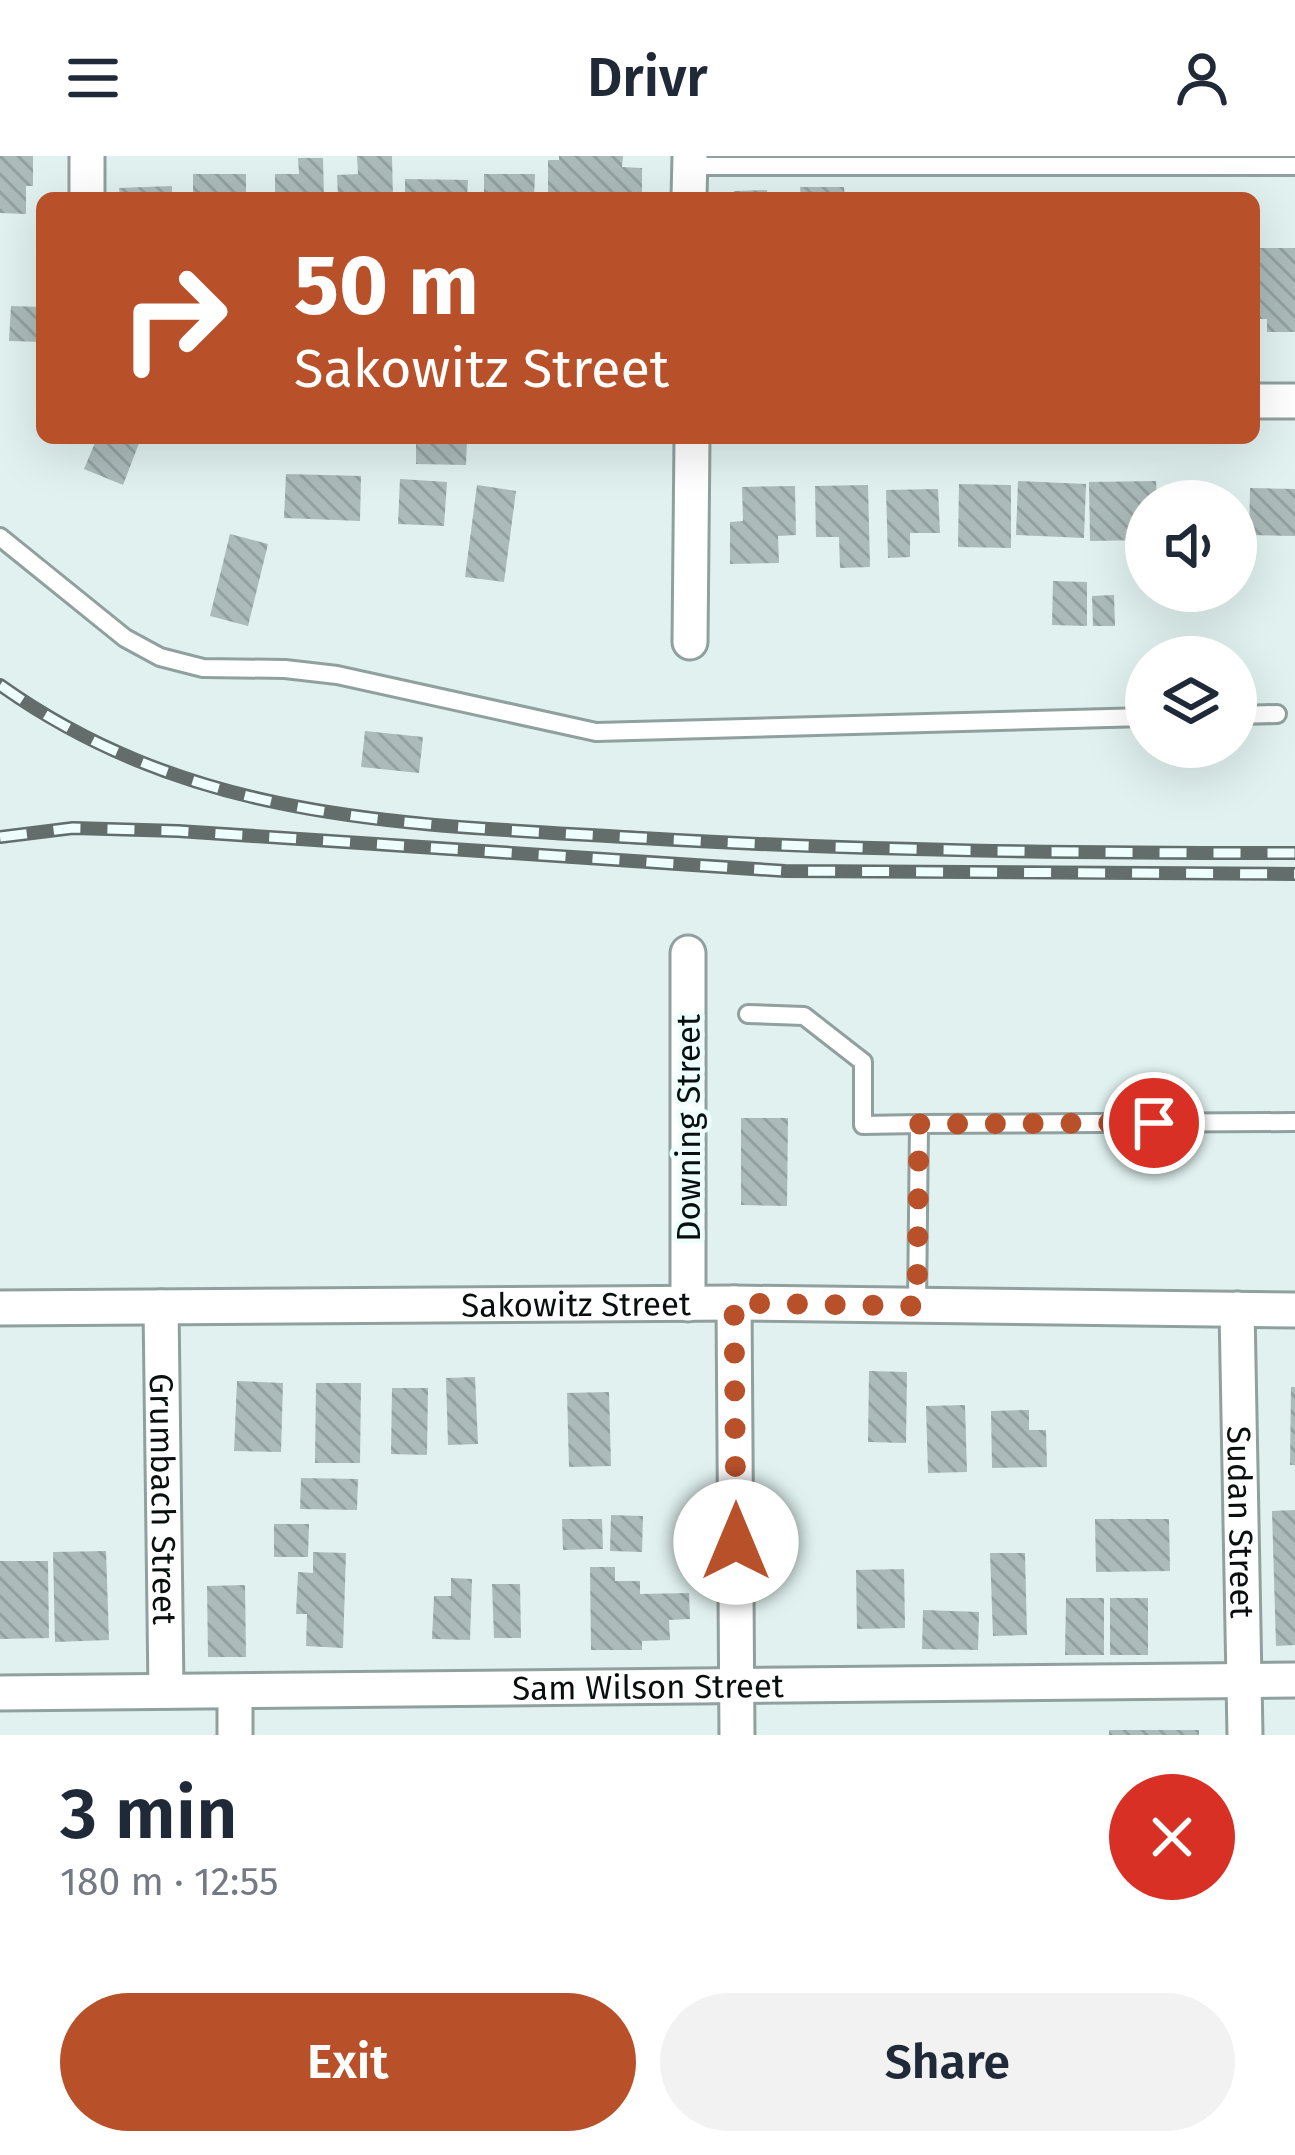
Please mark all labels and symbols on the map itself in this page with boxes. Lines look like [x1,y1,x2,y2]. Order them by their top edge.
street label: Downing Street [669,1014,709,1242]
pin [1103,1072,1205,1174]
street label: Sakowitz Street [461,1284,691,1326]
street label: Grumbach Street [141,1373,184,1625]
street label: Sudan Street [1218,1425,1262,1619]
position arrow [673,1479,799,1605]
street label: Sam Wilson Street [512,1666,784,1709]

